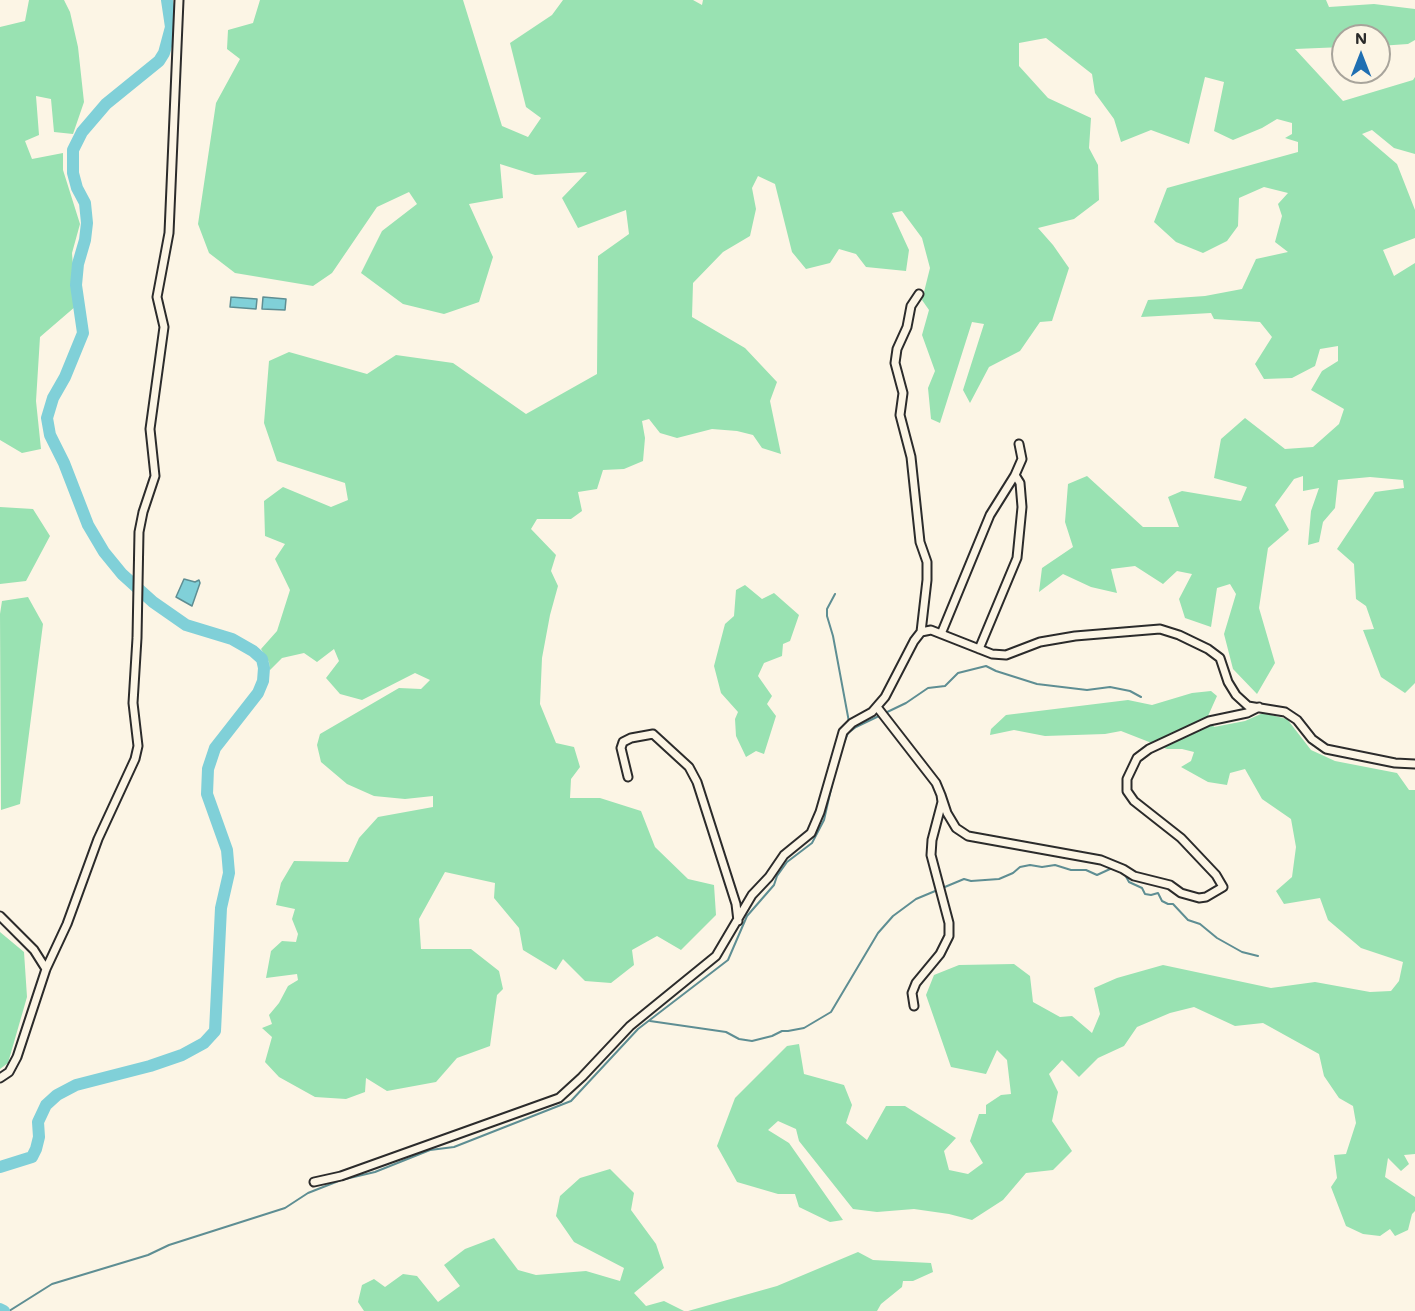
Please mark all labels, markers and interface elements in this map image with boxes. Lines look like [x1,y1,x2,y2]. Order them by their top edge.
north arrow [1331,24,1391,84]
text: N [1355,27,1367,48]

